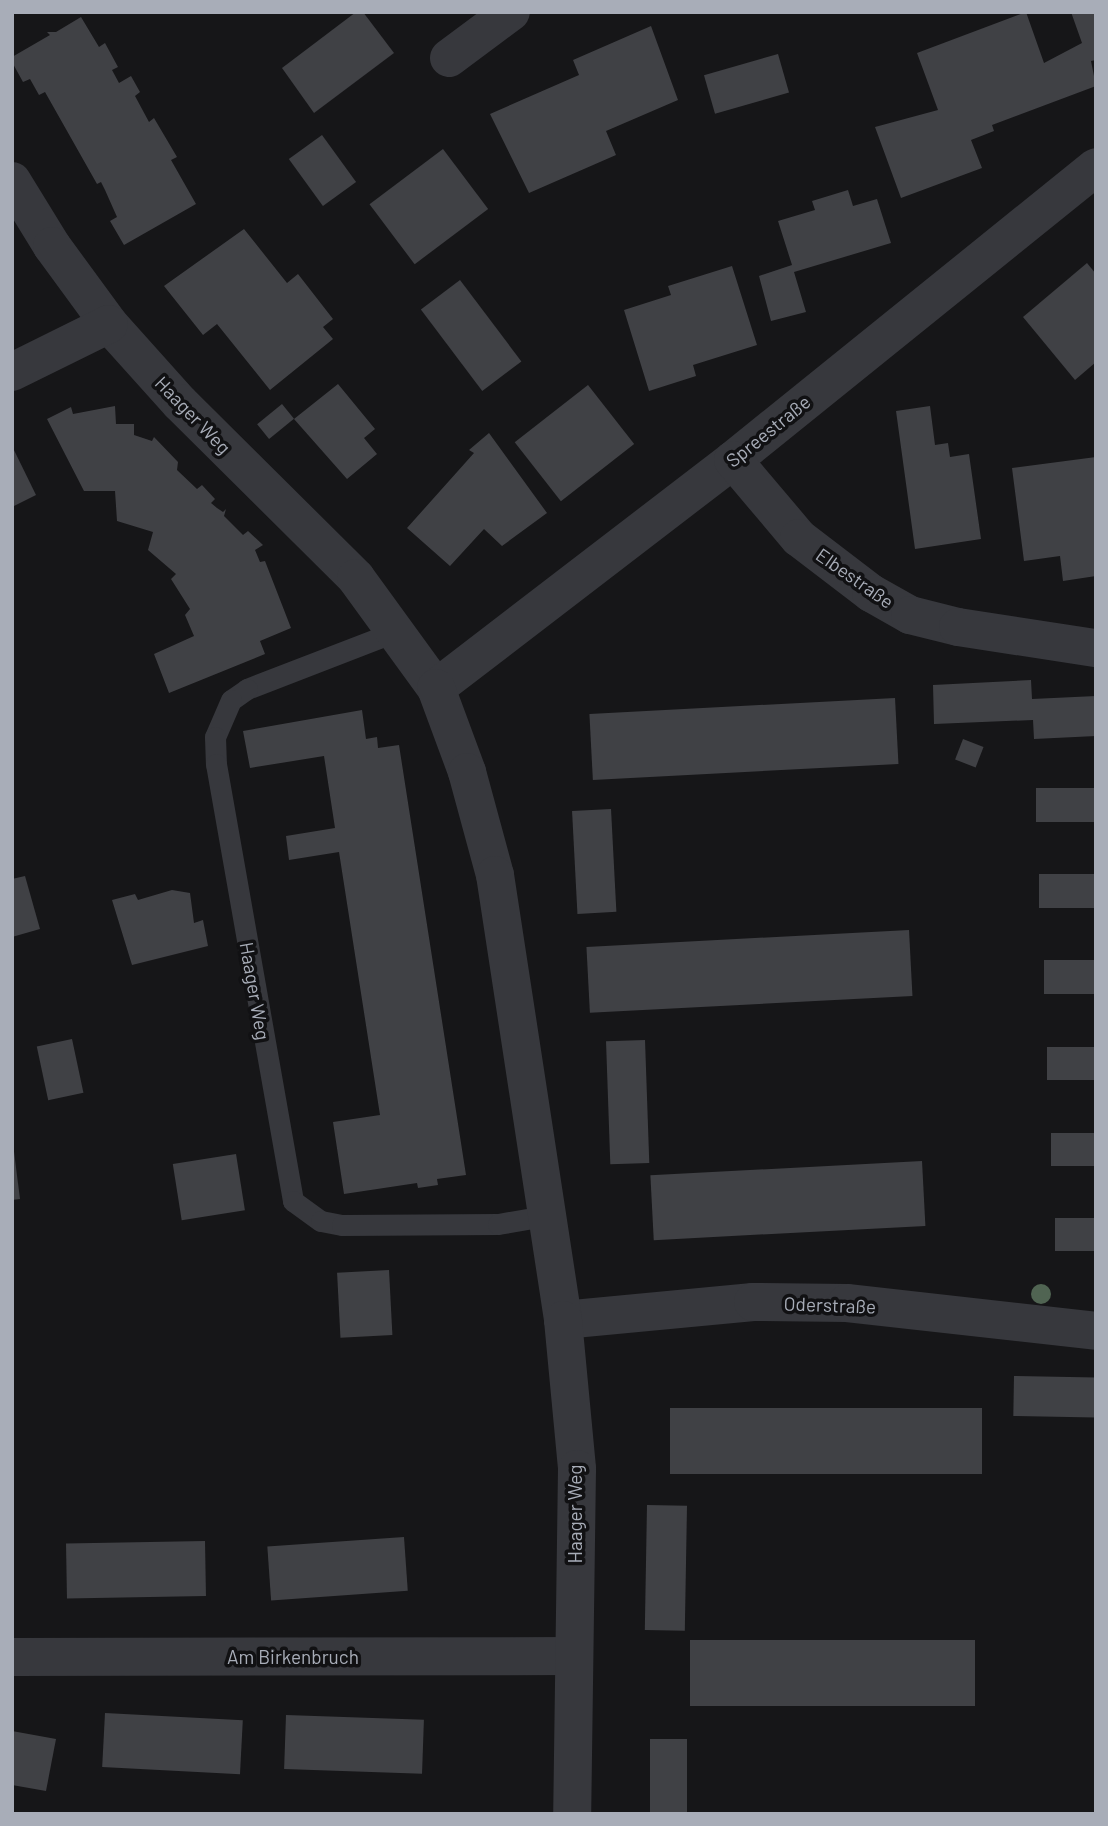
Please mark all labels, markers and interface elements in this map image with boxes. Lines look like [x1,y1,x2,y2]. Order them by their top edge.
street label: Haager Weg [150,372,236,458]
street label: Spreestraße [721,390,815,472]
street label: Elbestraße [812,543,898,613]
street label: Haager Weg [235,940,275,1042]
street label: Oderstraße [783,1292,877,1318]
street label: Haager Weg [564,1465,586,1563]
street label: Am Birkenbruch [227,1646,359,1668]

